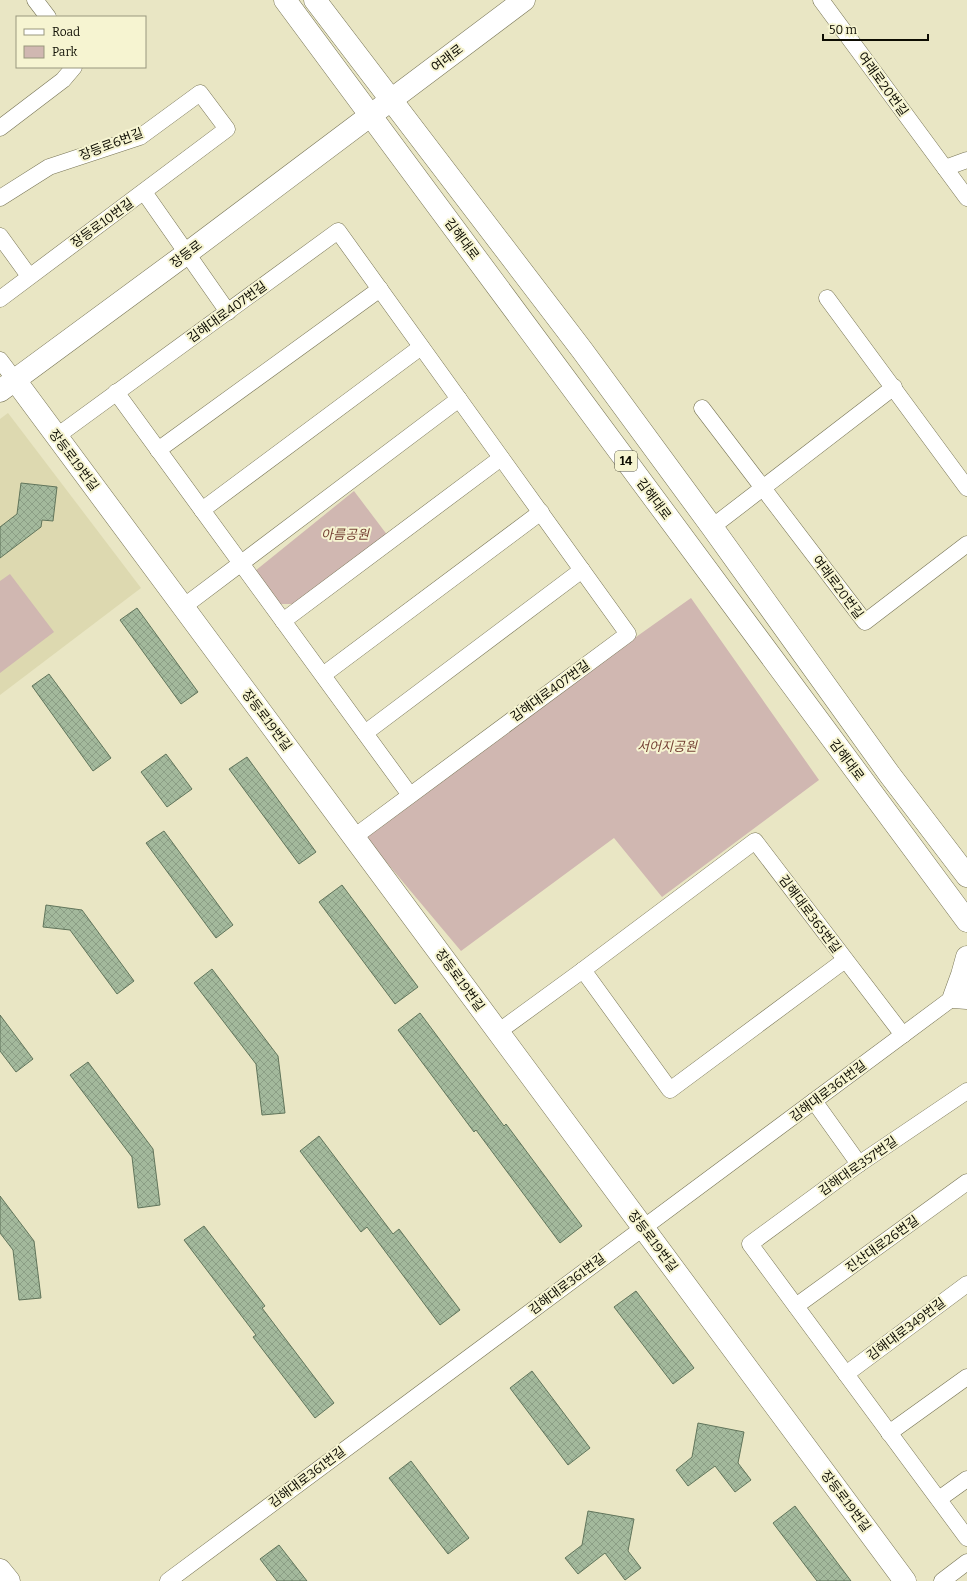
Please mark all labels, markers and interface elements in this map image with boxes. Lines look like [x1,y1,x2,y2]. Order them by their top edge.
legend [16,16,146,68]
scale bar [823,16,928,42]
text: 50 m [829,23,858,37]
text: Road [52,25,80,39]
street label: 여래로 [428,41,466,75]
text: Park [52,45,78,59]
street label: 여래로20번길 [855,49,911,119]
street label: 장등로6번길 [77,125,145,163]
street label: 장등로10번길 [68,195,136,251]
street label: 김해대로 [442,215,482,263]
street label: 장등로 [167,237,205,271]
street label: 김해대로407번길 [184,278,270,346]
street label: 장등로19번길 [46,426,102,494]
road number: 14 [615,451,637,471]
street label: 김해대로 [634,475,674,523]
park label: 아름공원 [321,527,370,542]
street label: 여래로20번길 [809,552,867,622]
street label: 김해대로407번길 [507,657,593,725]
street label: 장등로19번길 [239,686,295,754]
street label: 김해대로 [827,736,867,784]
park label: 서어지공원 [637,739,698,754]
street label: 김해대로365번길 [776,872,844,956]
street label: 장등로19번길 [433,946,487,1014]
street label: 김해대로361번길 [787,1057,869,1125]
street label: 김해대로357번길 [816,1133,900,1199]
street label: 장등로19번길 [625,1207,681,1275]
street label: 진산대로26번길 [843,1213,921,1275]
street label: 김해대로361번길 [526,1250,608,1318]
street label: 김해대로349번길 [864,1295,948,1363]
street label: 김해대로361번길 [266,1443,348,1511]
street label: 장등로19번길 [818,1467,874,1535]

